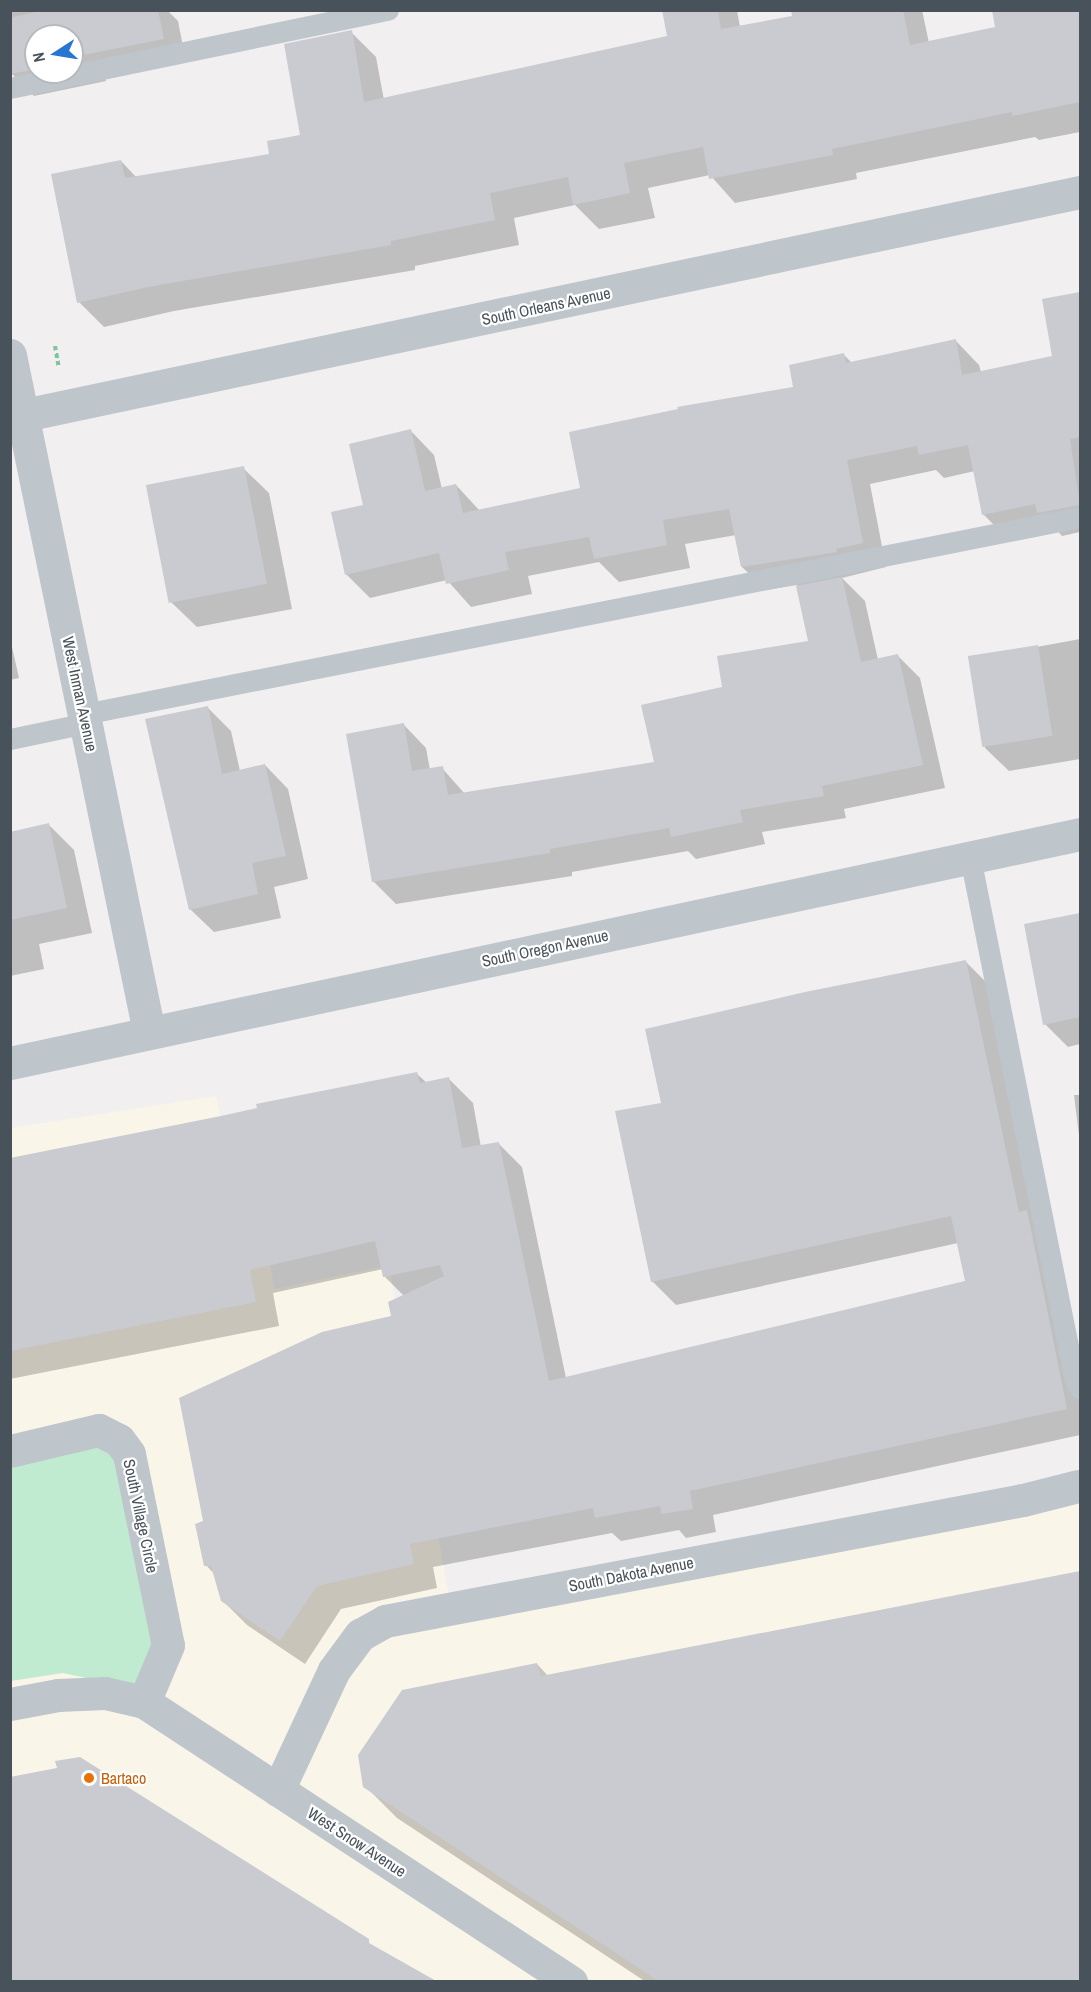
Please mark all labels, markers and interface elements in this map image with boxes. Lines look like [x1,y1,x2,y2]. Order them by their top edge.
north arrow [24,24,84,84]
text: N [27,50,50,64]
street label: South Orleans Avenue [480,283,612,329]
street label: West Inman Avenue [58,634,102,754]
street label: South Oregon Avenue [480,925,610,971]
street label: South Village Circle [120,1457,162,1575]
street label: South Dakota Avenue [567,1552,695,1596]
place label: Bartaco [101,1768,146,1788]
marker: Bartaco [82,1771,96,1785]
street label: West Snow Avenue [304,1803,410,1881]

